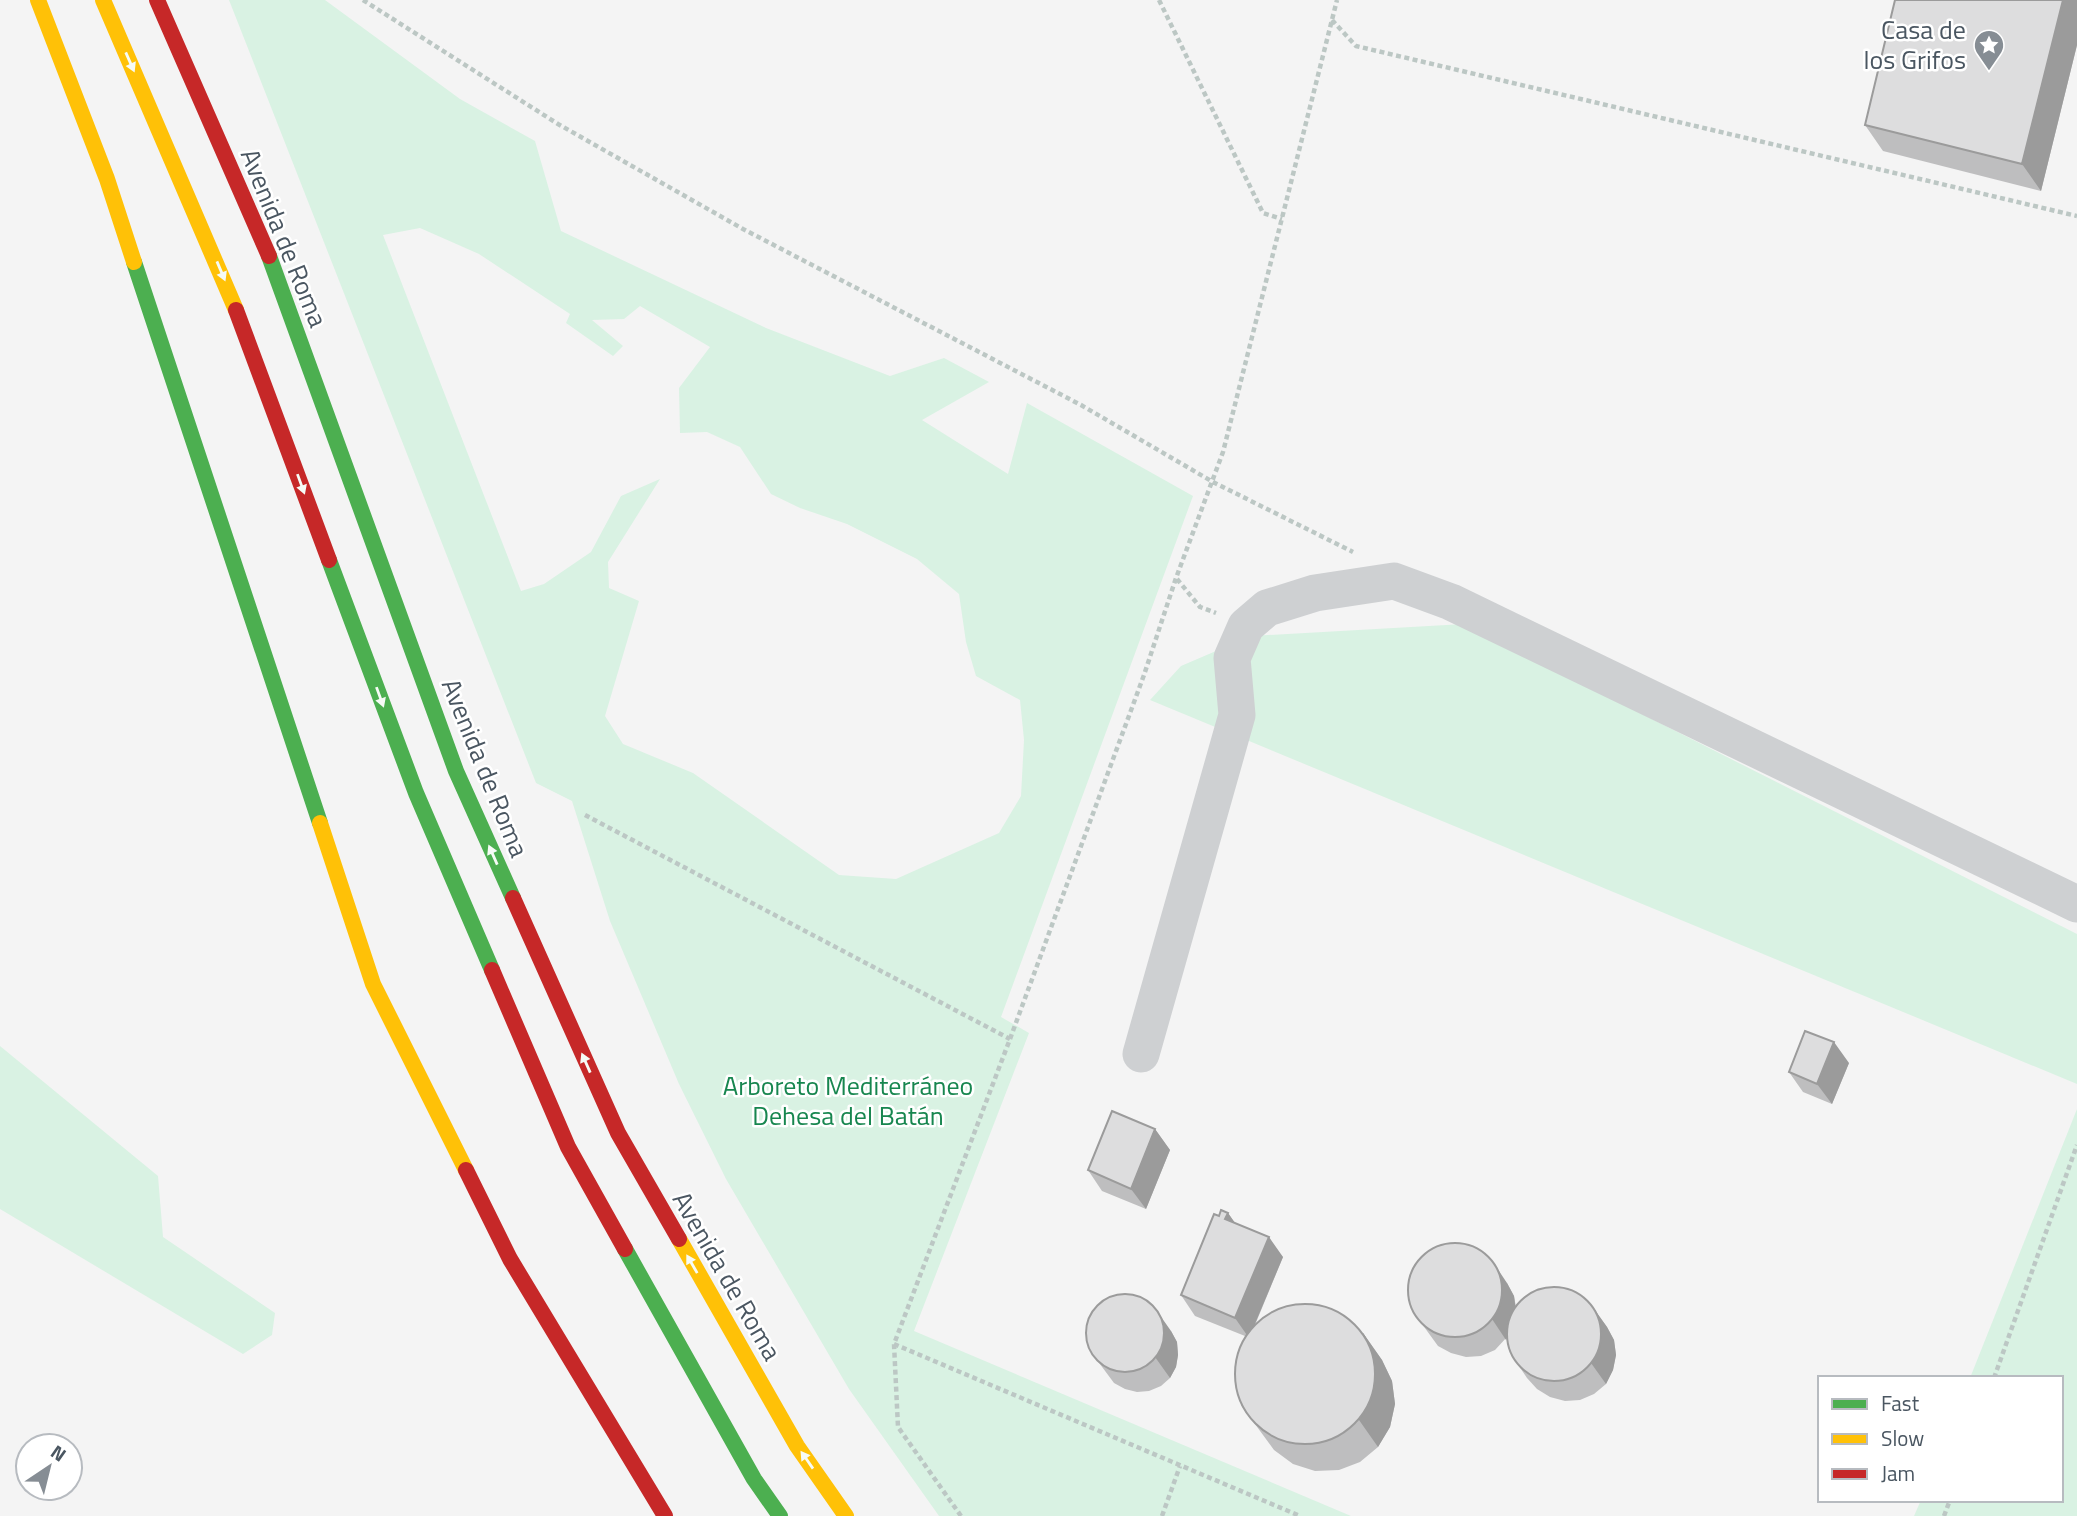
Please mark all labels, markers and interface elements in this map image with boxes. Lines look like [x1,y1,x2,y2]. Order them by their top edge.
place label: Casa de los Grifos [1864,10,1966,79]
place icon: Casa de los Grifos [1972,28,2006,72]
one-way arrow [125,52,136,73]
street label: Avenida de Roma [231,143,338,333]
one-way arrow [216,261,227,282]
one-way arrow [296,473,307,494]
street label: Avenida de Roma [432,673,539,863]
one-way arrow [375,687,386,708]
one-way arrow [487,845,499,865]
one-way arrow [580,1053,592,1073]
park label: Arboreto Mediterráneo Dehesa del Batán [723,1066,973,1135]
street label: Avenida de Roma [663,1184,792,1368]
one-way arrow [686,1254,698,1273]
legend [1818,1376,2063,1502]
text: Fast [1881,1387,1920,1419]
text: Slow [1881,1422,1924,1454]
north arrow [14,1432,84,1502]
text: N [45,1437,73,1468]
one-way arrow [800,1451,814,1469]
text: Jam [1881,1457,1915,1489]

